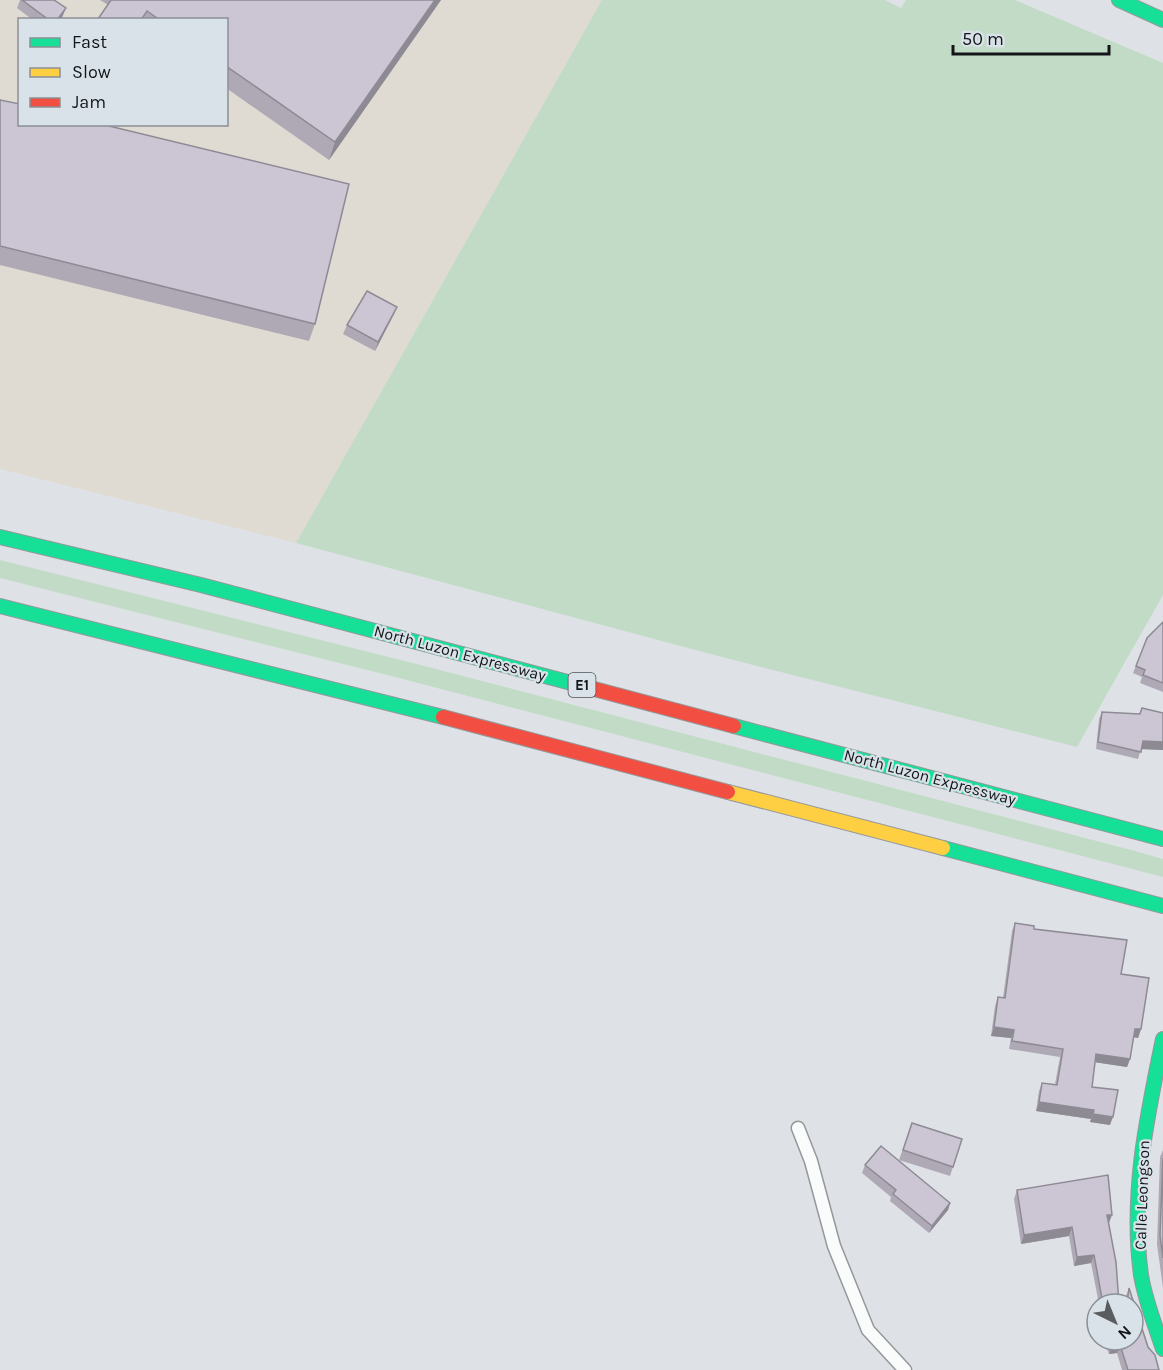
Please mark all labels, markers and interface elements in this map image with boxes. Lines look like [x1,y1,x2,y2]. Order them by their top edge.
legend [18,18,228,126]
scale bar [953,18,1109,56]
text: 50 m [962,28,1004,50]
text: Fast [72,31,107,53]
text: Slow [72,61,111,83]
text: Jam [72,91,106,113]
street label: North Luzon Expressway [372,621,549,685]
road number: E1 [568,673,596,697]
street label: North Luzon Expressway [842,745,1019,809]
street label: Calle Leongson [1131,1140,1153,1250]
north arrow [1085,1292,1145,1352]
text: N [1114,1322,1136,1343]

